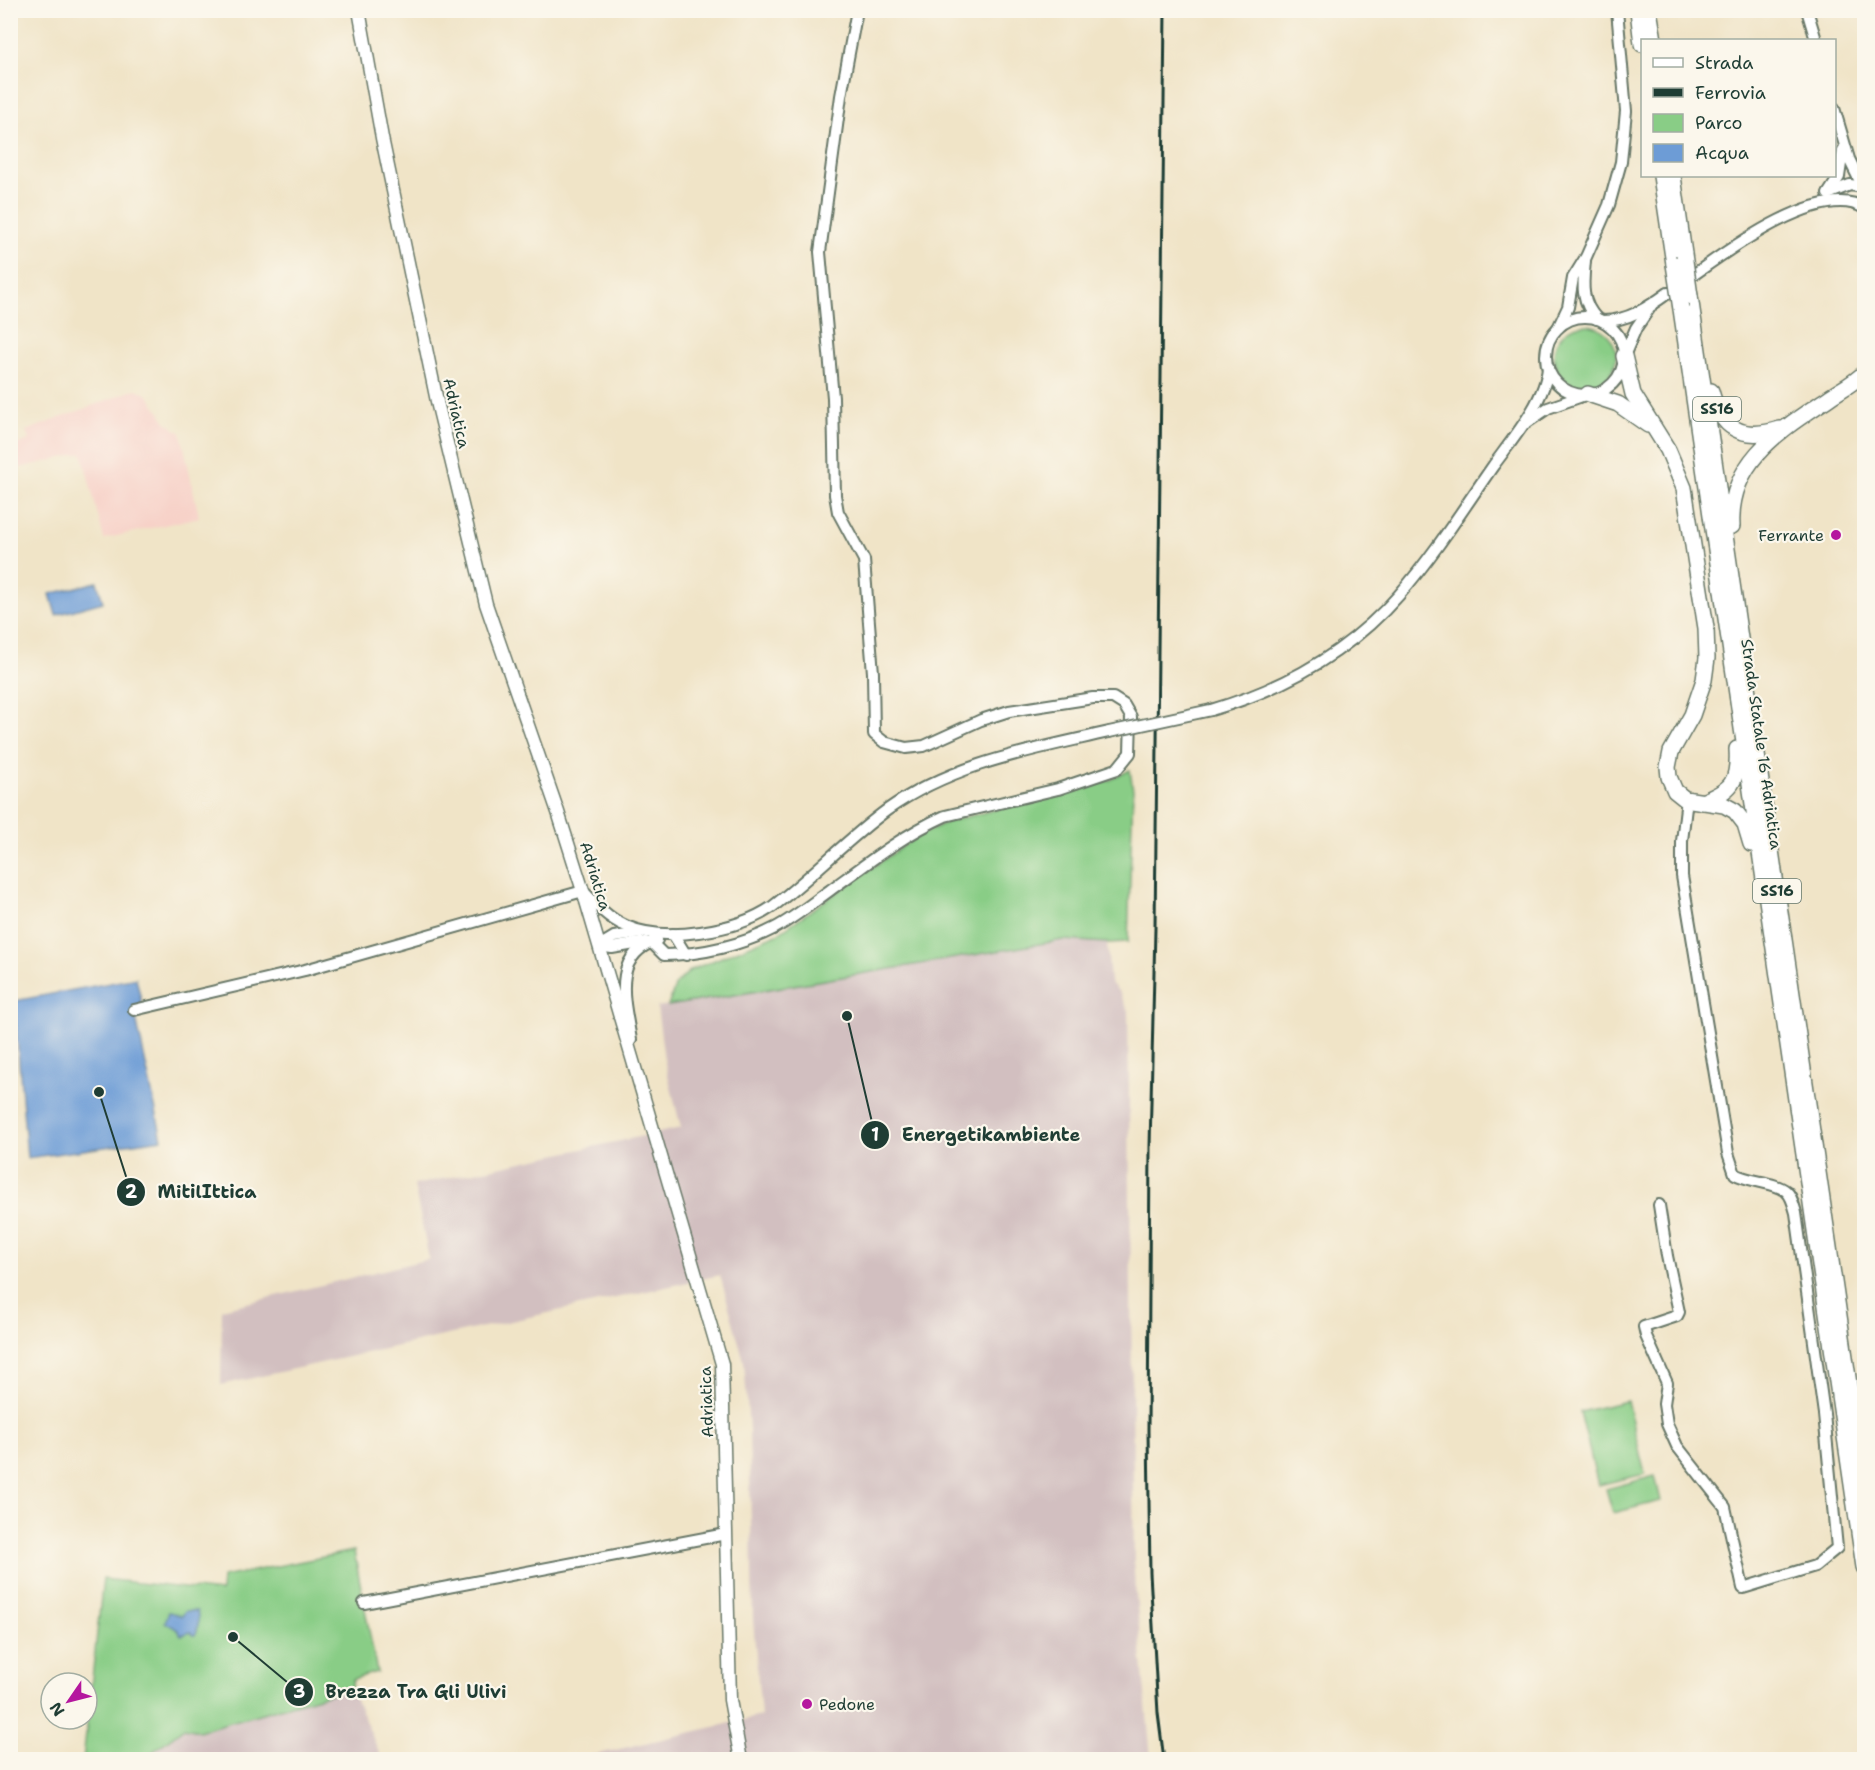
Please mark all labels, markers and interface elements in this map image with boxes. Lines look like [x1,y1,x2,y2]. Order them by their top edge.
legend [1641,39,1836,177]
text: Strada [1695,51,1754,75]
text: Ferrovia [1695,81,1766,105]
text: Parco [1695,111,1743,135]
text: Acqua [1695,141,1749,165]
street label: Adriatica [438,376,475,450]
road number: SS16 [1693,397,1741,421]
place label: Ferrante [1758,525,1824,546]
marker: Ferrante [1829,528,1843,542]
street label: Strada Statale 16 Adriatica [1736,637,1787,851]
street label: Adriatica [575,839,616,913]
road number: SS16 [1753,879,1801,903]
callout: Energetikambiente [860,1117,1092,1153]
text: 1 [871,1123,879,1147]
text: Energetikambiente [902,1123,1080,1147]
callout: MitilIttica [116,1174,269,1210]
text: 2 [125,1180,138,1204]
text: MitilIttica [157,1180,257,1204]
street label: Adriatica [695,1366,718,1438]
north arrow [39,1671,99,1731]
callout: Brezza Tra Gli Ulivi [284,1674,519,1710]
text: 3 [293,1680,305,1704]
text: Brezza Tra Gli Ulivi [326,1680,506,1704]
place label: Pedone [819,1694,875,1715]
marker: Pedone [800,1697,814,1711]
text: N [45,1698,69,1721]

